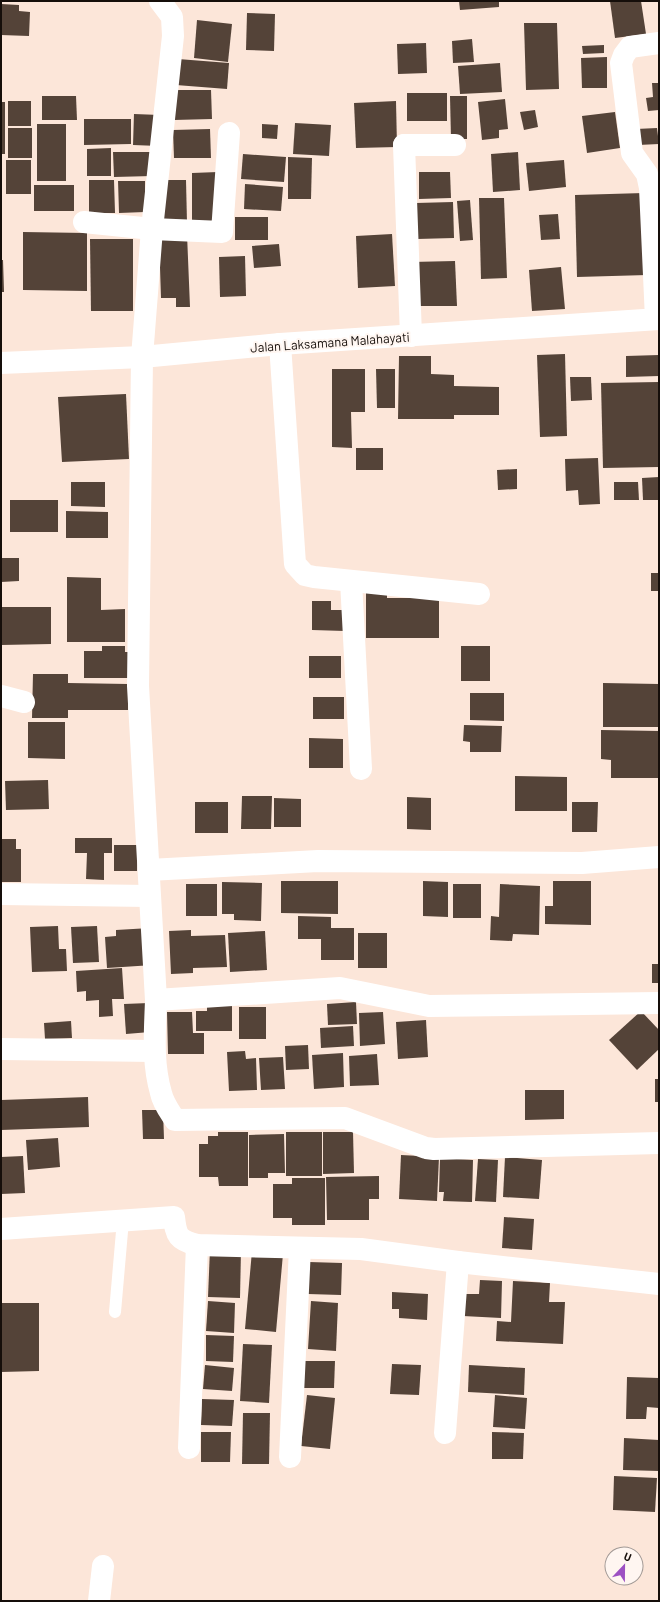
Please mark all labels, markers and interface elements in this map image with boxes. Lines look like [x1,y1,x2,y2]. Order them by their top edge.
street label: Jalan Laksamana Malahayati [250,328,410,356]
north arrow [604,1546,644,1586]
text: U [622,1549,634,1564]

